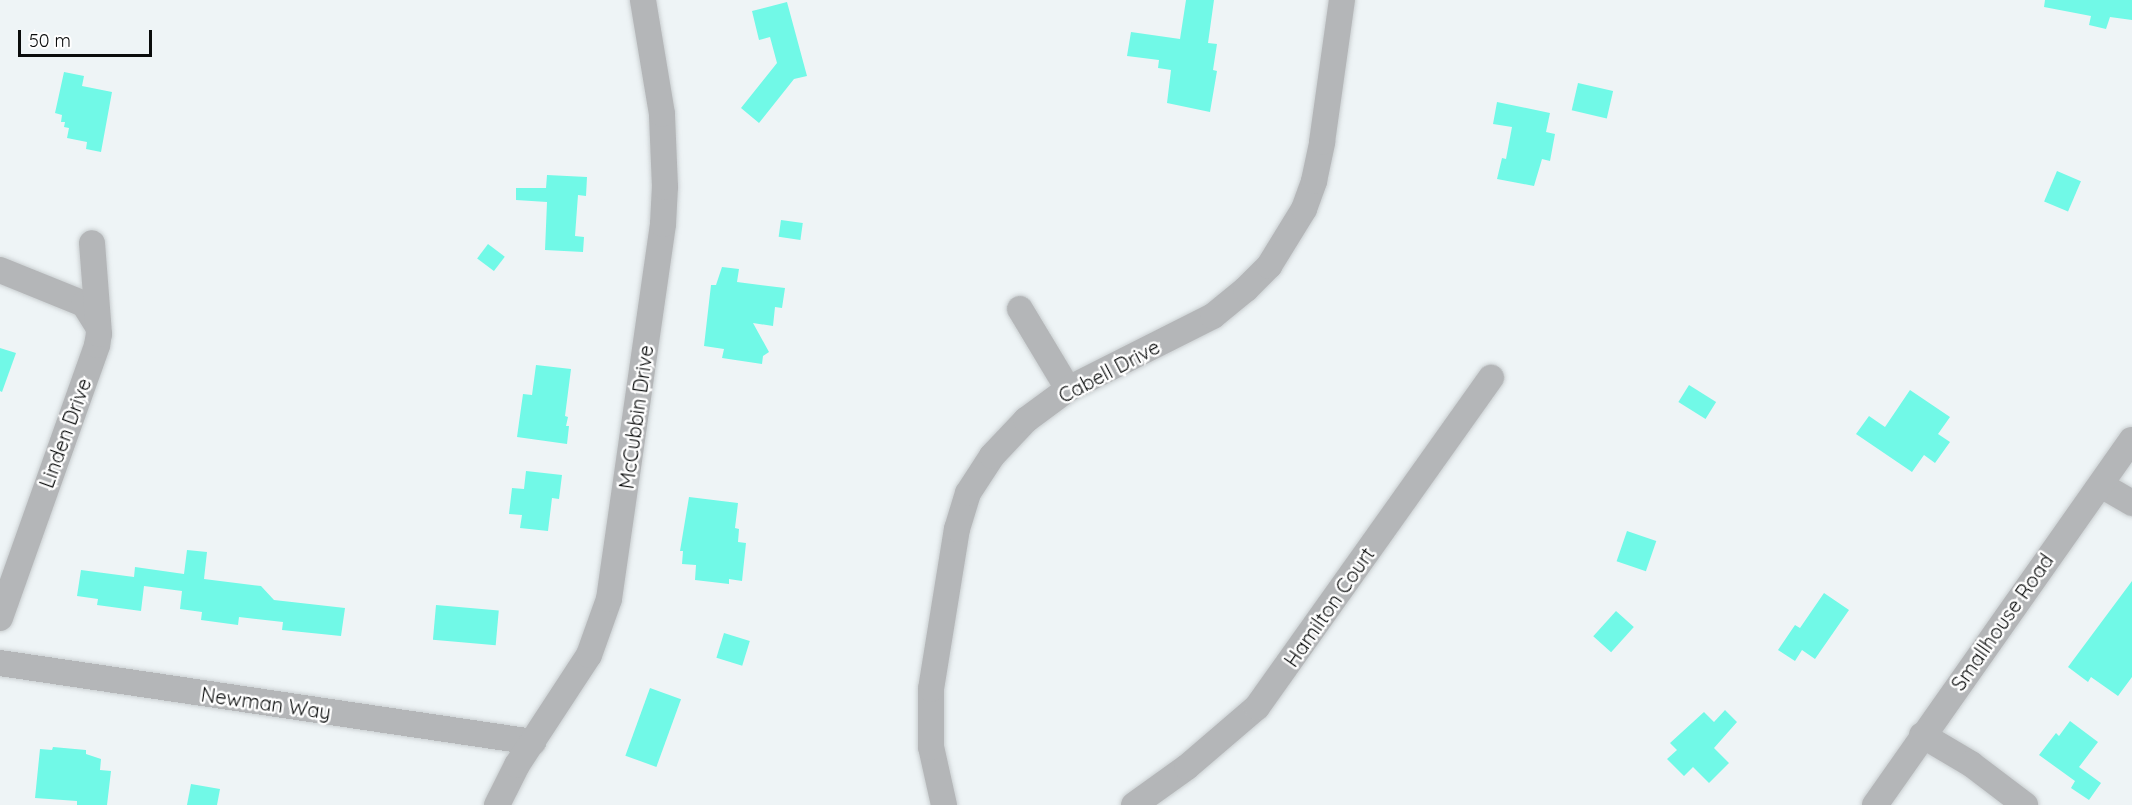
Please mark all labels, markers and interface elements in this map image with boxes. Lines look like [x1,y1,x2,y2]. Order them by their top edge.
scale bar [21,18,154,56]
text: 50 m [29,29,71,52]
street label: Cabell Drive [1054,334,1164,408]
street label: McCubbin Drive [614,344,658,490]
street label: Linden Drive [34,375,96,491]
street label: Hamilton Court [1279,543,1379,671]
street label: Smallhouse Road [1946,549,2058,695]
street label: Newman Way [200,682,332,724]

